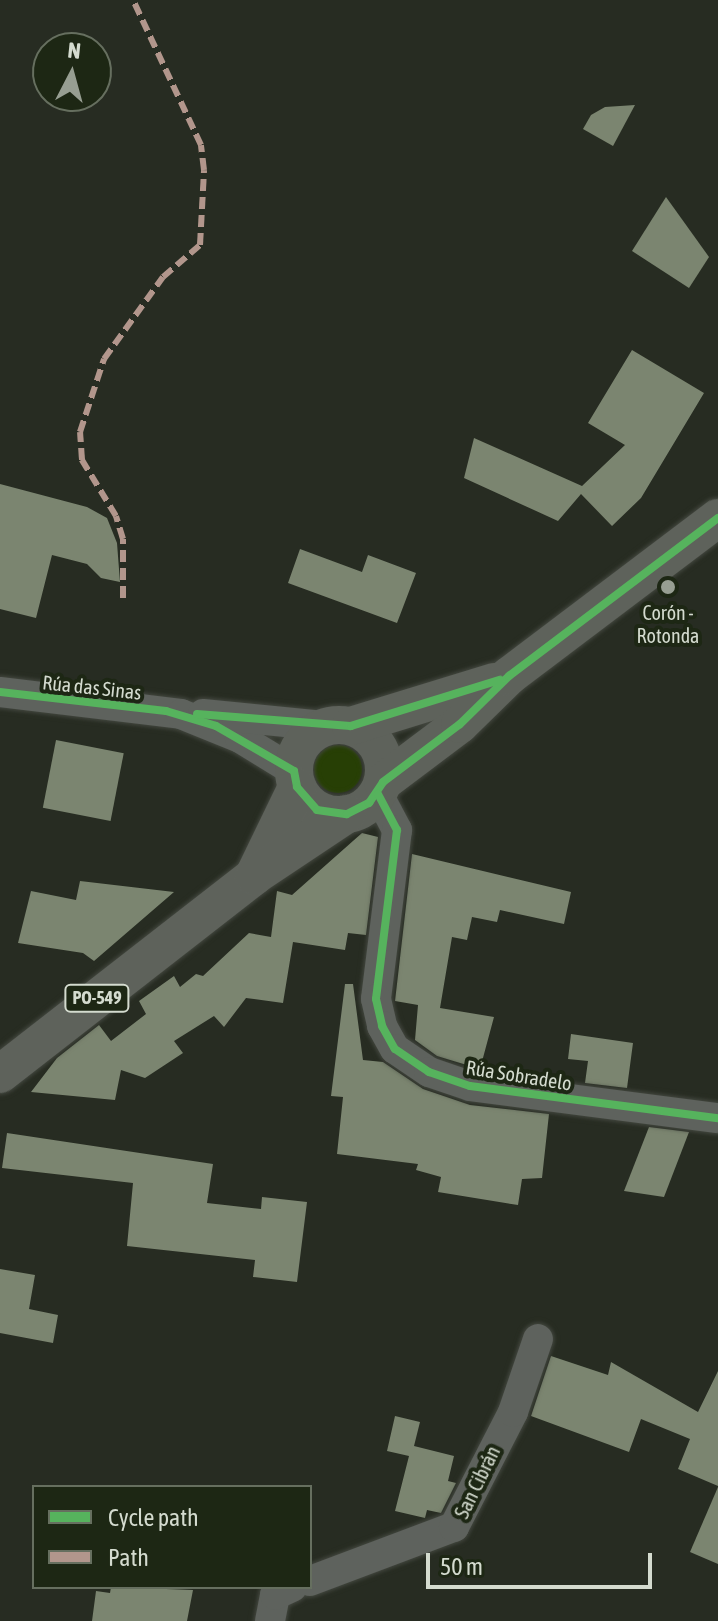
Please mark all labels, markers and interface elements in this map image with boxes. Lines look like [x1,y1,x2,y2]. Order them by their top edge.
north arrow [32,32,112,112]
text: N [66,37,82,64]
marker: Corón - Rotonda [659,578,677,596]
place label: Corón - Rotonda [637,600,699,647]
street label: Rúa das Sinas [41,670,143,704]
road number: PO-549 [63,984,131,1012]
street label: Rúa Sobradelo [464,1055,574,1095]
street label: San Cibrán [449,1442,505,1522]
legend [32,1485,312,1589]
text: Cycle path [108,1504,199,1531]
scale bar [430,1537,656,1587]
text: Path [108,1544,149,1571]
text: 50 m [440,1553,483,1580]

